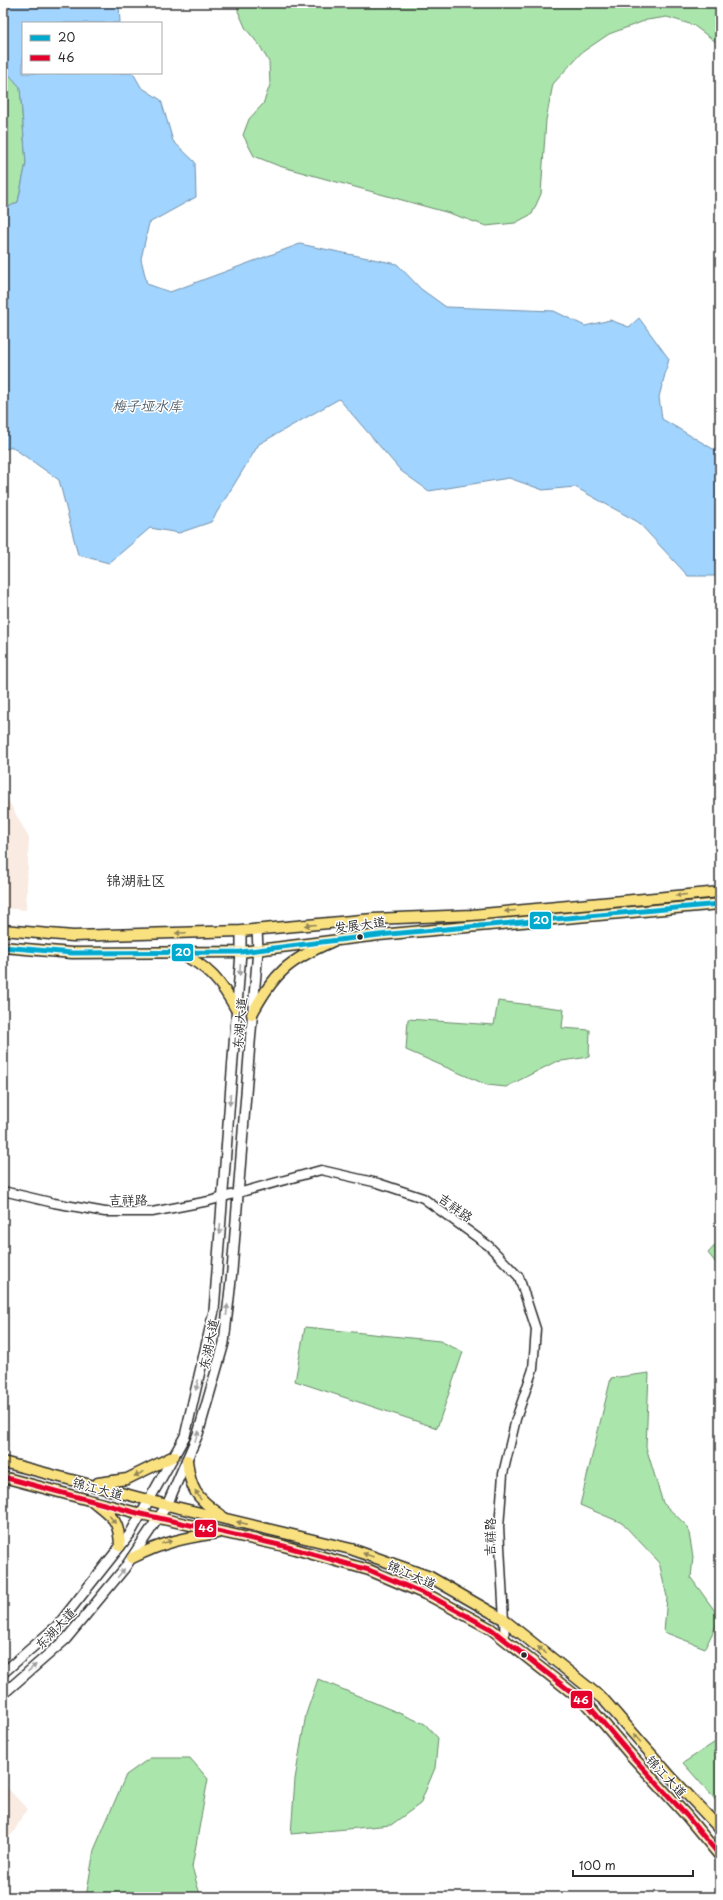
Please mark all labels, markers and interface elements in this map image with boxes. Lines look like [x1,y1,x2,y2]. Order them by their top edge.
legend [22,22,162,74]
text: 20 [58,28,75,46]
text: 46 [58,48,74,66]
water label: 梅子垭水库 [112,395,183,416]
district label: 锦湖社区 [106,868,166,891]
one-way arrow [675,892,687,899]
one-way arrow [504,908,516,915]
street label: 发展大道 [333,911,387,937]
line badge: 20 [529,911,552,930]
text: 20 [533,911,549,928]
one-way arrow [304,921,316,928]
one-way arrow [175,929,187,936]
unlabelled marker [355,932,365,942]
line badge: 20 [171,943,194,962]
text: 20 [175,943,191,960]
one-way arrow [236,964,243,976]
street label: 东湖大道 [227,996,251,1050]
one-way arrow [227,1094,233,1106]
street label: 吉祥路 [435,1188,477,1226]
street label: 吉祥路 [108,1189,148,1209]
one-way arrow [217,1223,224,1235]
one-way arrow [224,1304,231,1316]
street label: 东湖大道 [193,1317,223,1371]
one-way arrow [194,1379,200,1391]
one-way arrow [194,1429,200,1441]
one-way arrow [133,1471,145,1477]
street label: 锦江大道 [70,1472,126,1504]
one-way arrow [195,1489,202,1501]
one-way arrow [108,1513,116,1524]
street label: 吉祥路 [480,1517,499,1557]
line badge: 46 [194,1519,217,1538]
text: 46 [198,1519,214,1536]
one-way arrow [236,1519,249,1525]
one-way arrow [162,1539,174,1545]
one-way arrow [362,1551,374,1557]
street label: 锦江大道 [384,1555,440,1593]
one-way arrow [116,1568,125,1579]
street label: 东湖大道 [30,1603,80,1653]
one-way arrow [537,1646,548,1655]
unlabelled marker [519,1650,529,1660]
one-way arrow [27,1664,38,1673]
line badge: 46 [570,1690,593,1709]
text: 46 [573,1691,589,1708]
one-way arrow [633,1733,642,1744]
street label: 锦江大道 [642,1751,692,1801]
scale bar [573,1852,693,1878]
text: 100 m [579,1856,616,1874]

